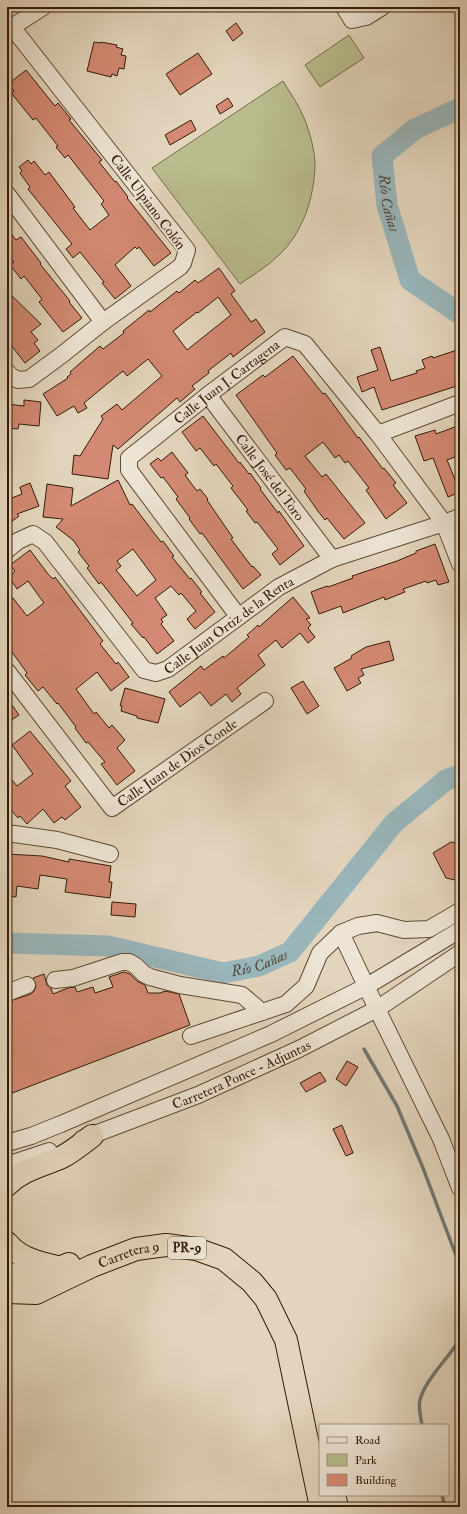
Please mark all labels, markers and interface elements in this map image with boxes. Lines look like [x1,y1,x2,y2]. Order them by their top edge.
street label: Calle Ulpiano Colón [106,151,189,254]
water label: Río Cañas [374,172,404,235]
street label: Calle Juan J. Cartagena [170,336,283,428]
street label: Calle José del Toro [232,430,308,524]
street label: Calle Juan Ortiz de la Renta [160,572,297,678]
street label: Calle Juan de Dios Conde [114,715,241,810]
water label: Río Cañas [229,944,291,981]
street label: Carretera Ponce - Adjuntas [170,1036,314,1113]
street label: Carretera 9 [95,1237,160,1271]
road number: PR-9 [168,1237,206,1259]
legend [319,1424,449,1496]
text: Road [355,1433,380,1448]
text: Park [355,1453,377,1468]
text: Building [355,1473,398,1488]

